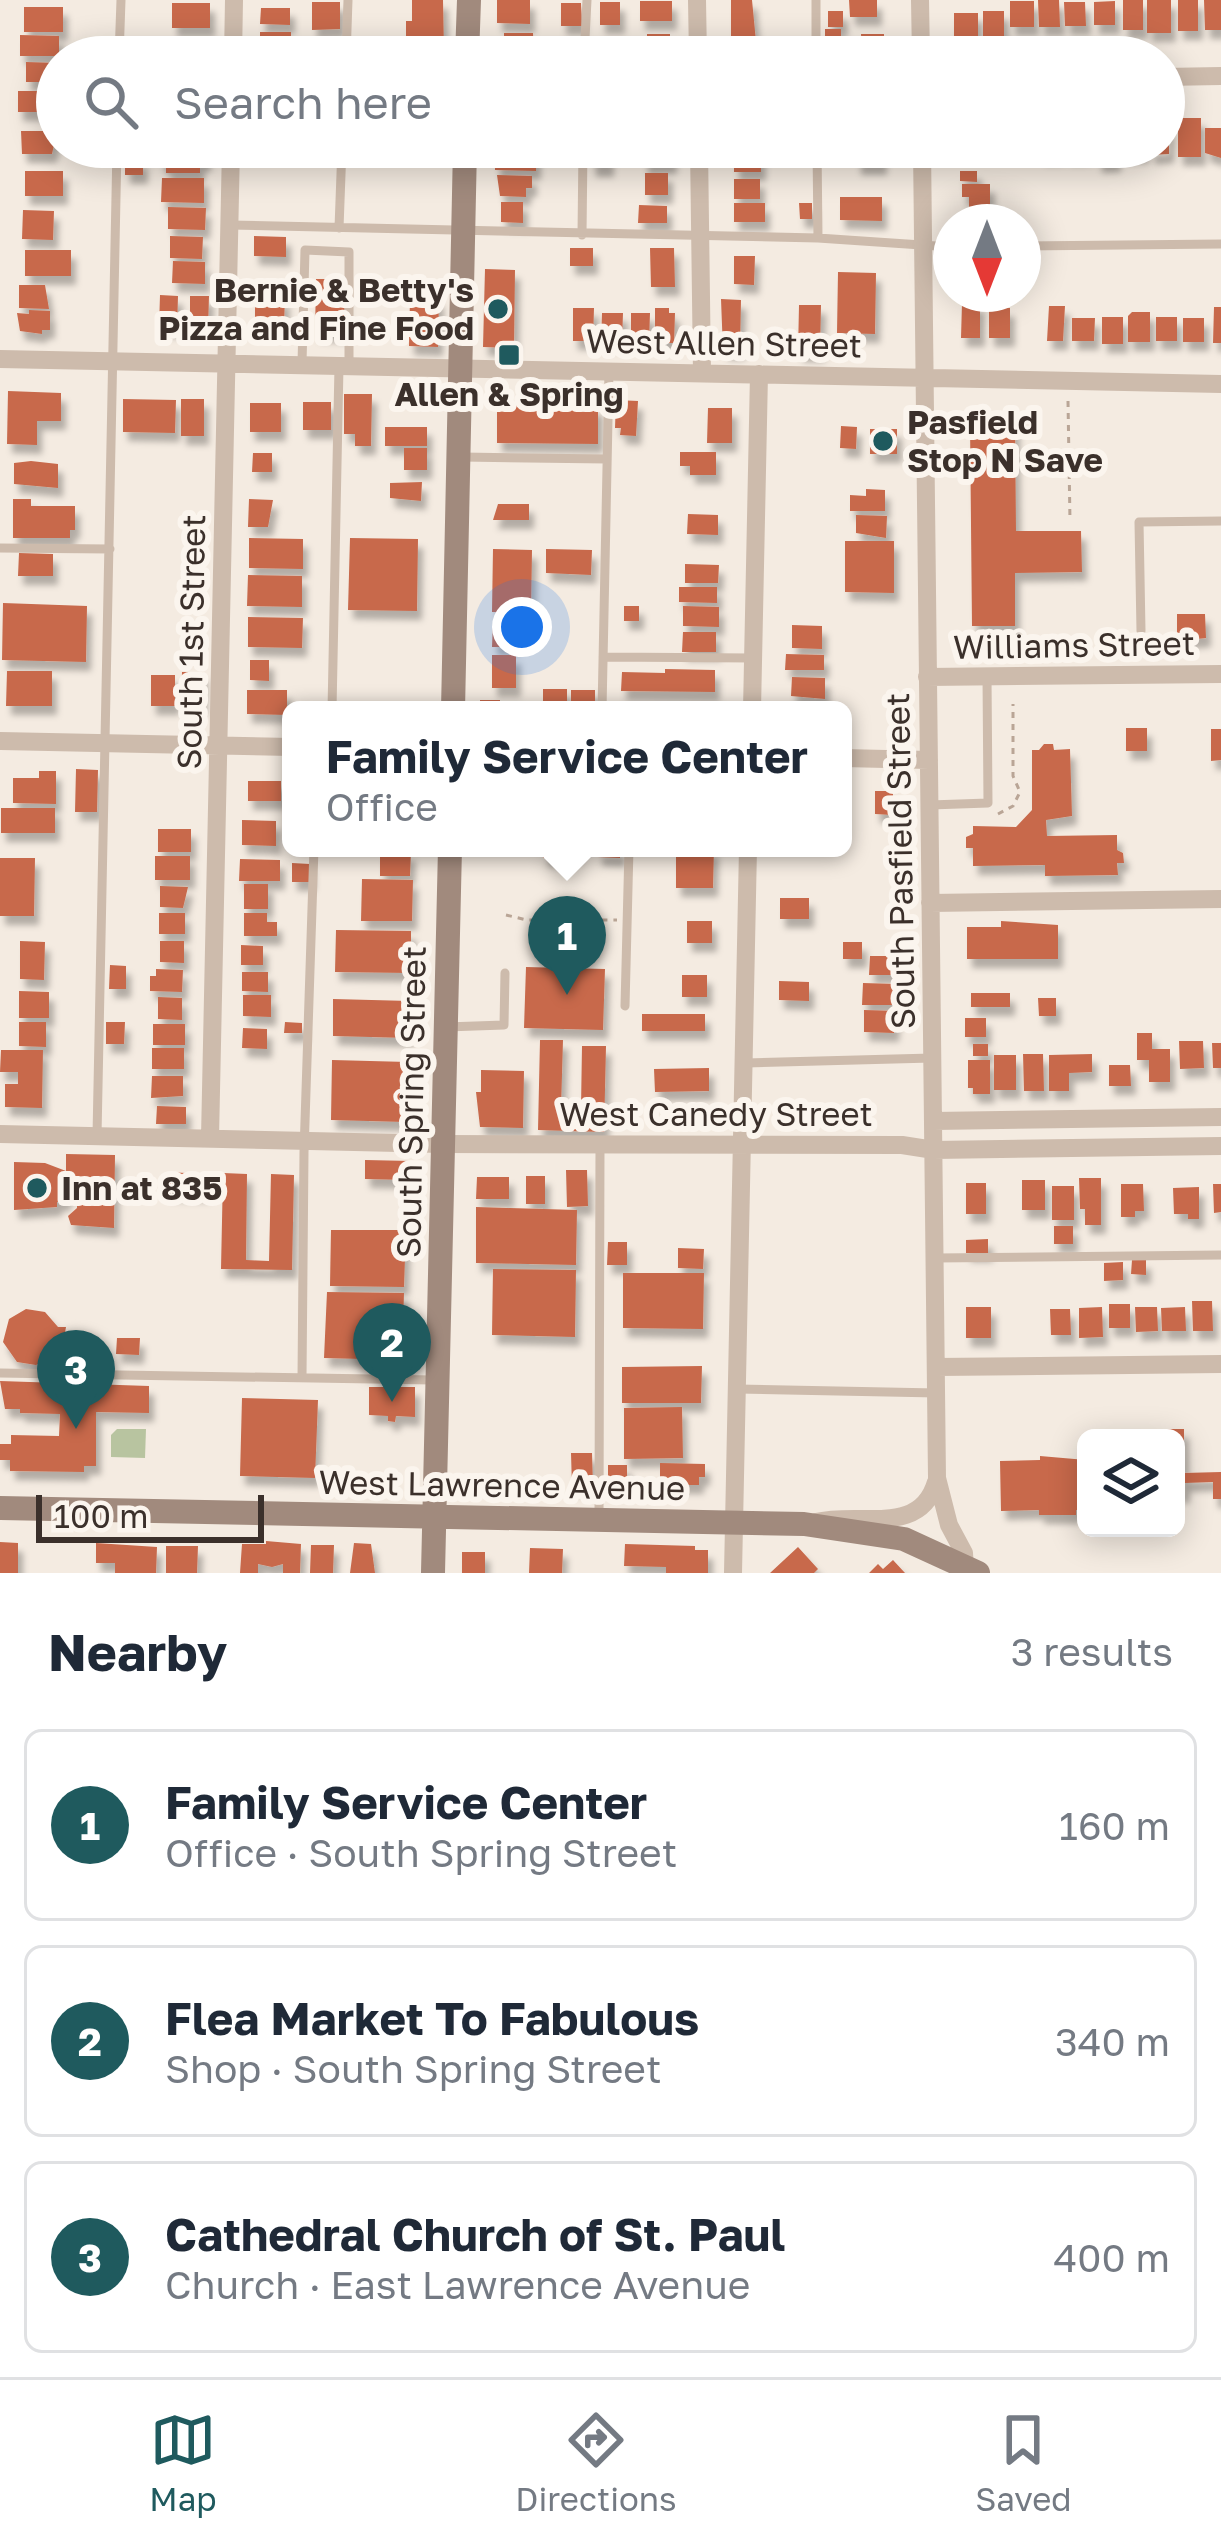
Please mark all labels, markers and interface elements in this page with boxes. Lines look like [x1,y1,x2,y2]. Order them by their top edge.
search box [36,36,1185,168]
icon: search [78,69,144,135]
text: Search here [174,75,432,129]
north arrow [933,204,1041,312]
place label: Bernie & Betty's Pizza and Fine Food [158,270,474,347]
marker: Bernie & Betty's Pizza and Fine Food [485,296,511,322]
street label: West Allen Street [586,321,862,364]
marker: Allen & Spring [496,342,522,368]
place label: Allen & Spring [395,374,623,413]
place label: Pasfield Stop N Save [907,402,1103,479]
marker: Pasfield Stop N Save [870,428,896,454]
street label: South 1st Street [169,514,212,770]
your location [492,597,552,657]
street label: Williams Street [953,623,1195,666]
street label: South Pasfield Street [877,692,922,1030]
popup [282,701,852,857]
text: Family Service Center [326,729,808,783]
text: Office [326,783,438,830]
pin: 1 [528,896,606,995]
street label: South Spring Street [388,946,433,1258]
street label: West Canedy Street [559,1094,873,1133]
place label: Inn at 835 [61,1168,222,1207]
marker: Inn at 835 [24,1175,50,1201]
pin: 2 [353,1303,431,1402]
pin: 3 [37,1330,115,1429]
map controls [1077,1429,1185,1537]
button: layers [1077,1429,1185,1537]
street label: West Lawrence Avenue [318,1462,686,1507]
scale bar [36,1489,264,1542]
text: 100 m [54,1496,148,1535]
text: Nearby [48,1621,227,1682]
text: 3 results [1011,1628,1173,1675]
text: Family Service Center [165,1775,647,1829]
text: 1 [80,1802,100,1849]
text: 160 m [1059,1802,1170,1849]
text: Office · South Spring Street [165,1829,677,1876]
text: Flea Market To Fabulous [165,1991,699,2045]
text: 2 [78,2018,102,2065]
text: 340 m [1055,2018,1170,2065]
text: Shop · South Spring Street [165,2045,662,2092]
text: Cathedral Church of St. Paul [165,2207,785,2261]
text: 3 [78,2234,102,2281]
text: 400 m [1054,2234,1170,2281]
text: Church · East Lawrence Avenue [165,2261,750,2308]
tab: Map [149,2407,217,2518]
tab: Directions [515,2407,677,2518]
tab: Saved [975,2407,1072,2518]

